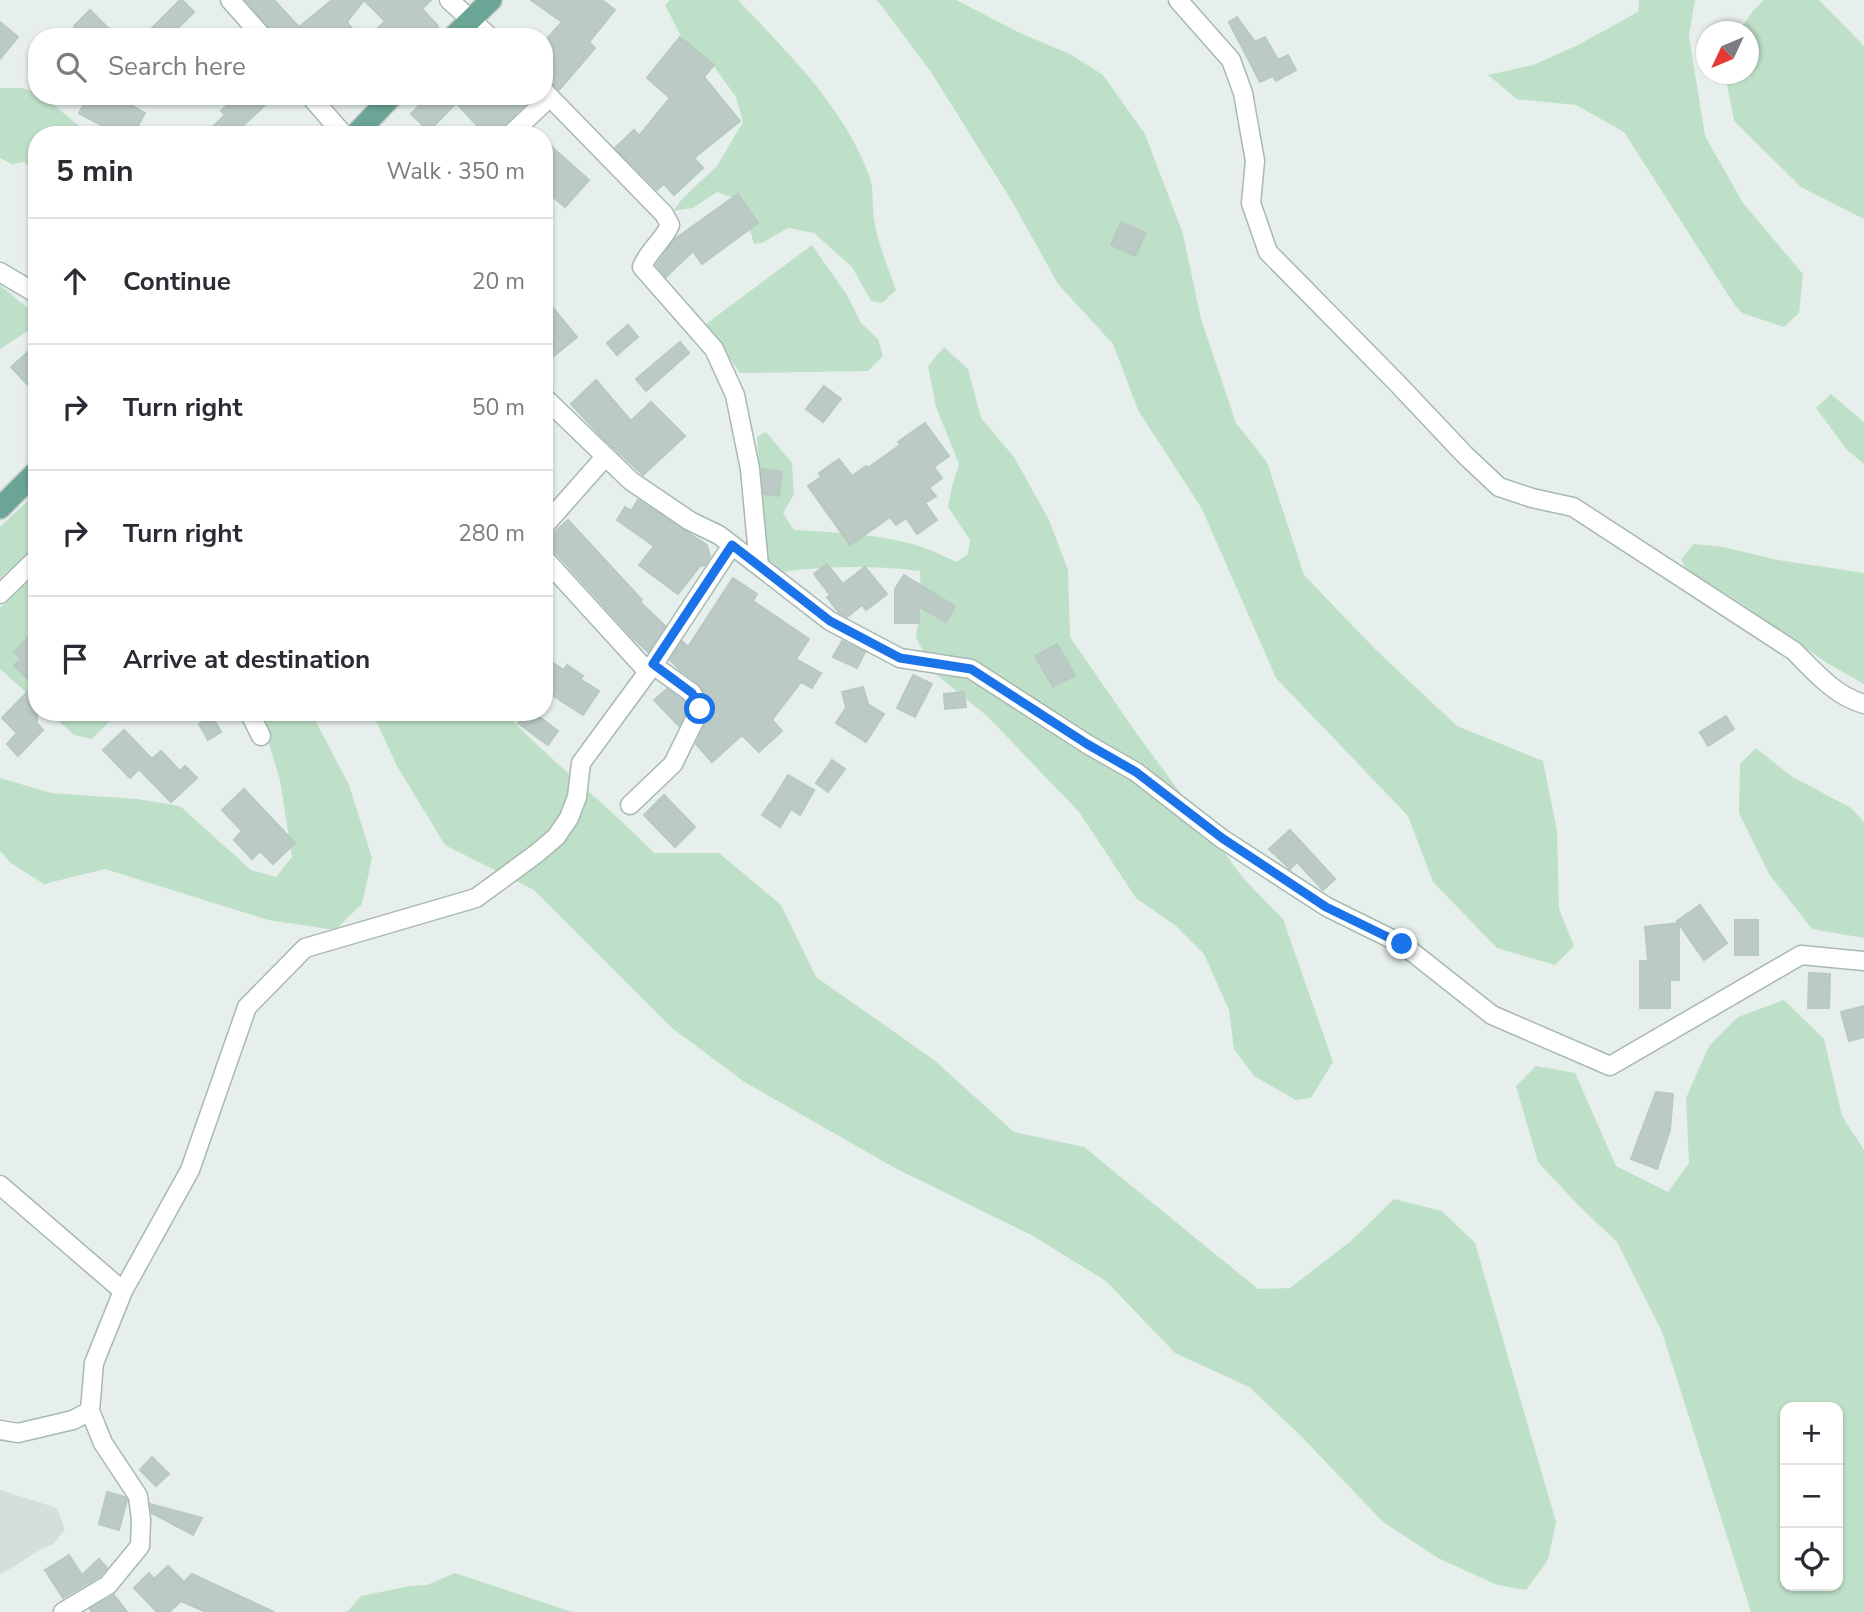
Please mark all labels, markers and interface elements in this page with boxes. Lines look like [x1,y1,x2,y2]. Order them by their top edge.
north arrow [1696,21,1759,84]
search box [28,28,553,105]
icon: search [52,48,90,86]
text: Search here [108,49,246,84]
text: 5 min [56,151,134,192]
text: Walk · 350 m [386,156,525,187]
icon: ahead [56,262,94,300]
text: Continue [123,264,231,299]
text: 20 m [472,266,525,297]
icon: right [56,388,94,426]
text: Turn right [123,390,242,425]
text: 50 m [472,392,525,423]
icon: right [56,514,94,552]
text: Turn right [123,516,242,551]
text: 280 m [458,518,525,549]
icon: arrive [56,640,94,678]
text: Arrive at destination [123,642,370,677]
route start [684,693,715,724]
route end [1386,928,1417,959]
map controls [1780,1402,1843,1591]
button: + [1780,1402,1843,1465]
button: − [1780,1465,1843,1528]
button: locate [1780,1528,1843,1591]

